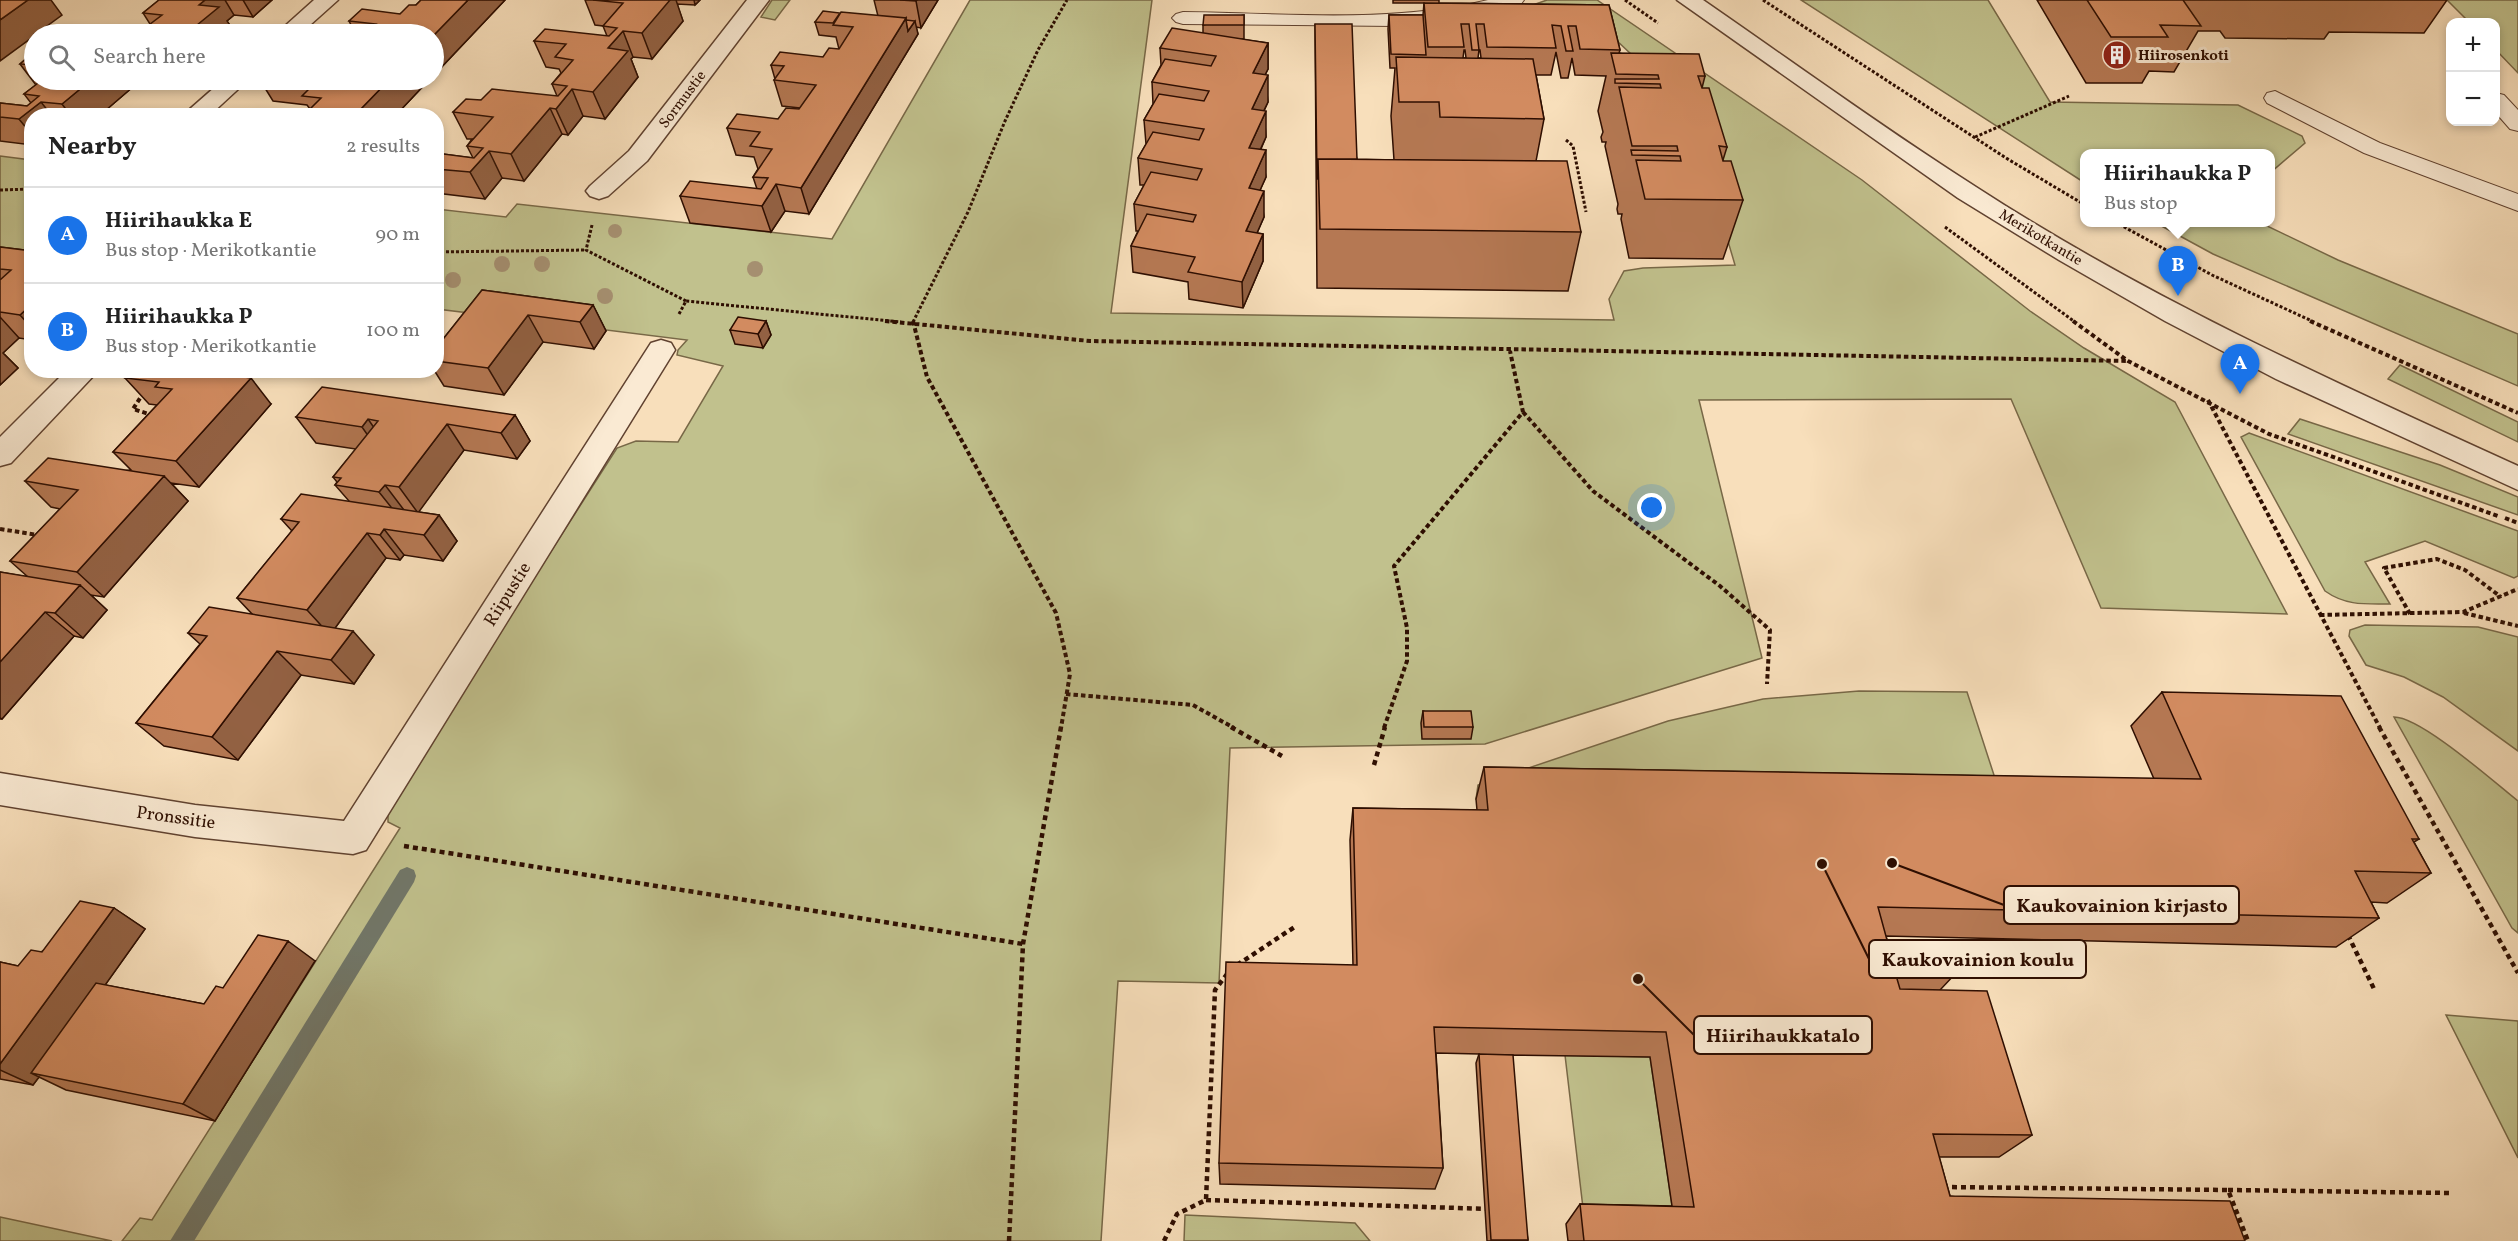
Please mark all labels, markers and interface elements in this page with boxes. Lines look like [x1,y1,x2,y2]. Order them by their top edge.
map controls [2446,18,2500,126]
button: + [2446,18,2500,72]
search box [24,24,444,90]
building icon: Hiirosenkoti [2101,39,2133,71]
icon: search [45,41,78,74]
text: Search here [93,42,206,73]
place label: Hiirosenkoti [2138,46,2229,67]
street label: Sormustie [654,67,712,133]
button: − [2446,72,2500,126]
text: Nearby [48,129,137,165]
text: 2 results [346,133,420,161]
popup [2080,149,2275,227]
text: Hiirihaukka P [2104,159,2251,190]
text: Bus stop [2104,190,2177,218]
street label: Merikotkantie [1994,205,2086,272]
text: Hiirihaukka E [105,206,252,237]
text: A [60,221,75,249]
text: 90 m [376,221,420,249]
text: Bus stop · Merikotkantie [105,237,316,265]
pin: B [2158,246,2198,296]
text: Hiirihaukka P [105,302,253,333]
text: B [61,317,74,345]
text: 100 m [366,317,420,345]
text: Bus stop · Merikotkantie [105,333,316,361]
pin: A [2220,344,2260,394]
your location [1637,493,1666,522]
street label: Riipustie [479,558,538,632]
street label: Pronssitie [135,801,217,836]
callout: Kaukovainion kirjasto [2004,886,2239,924]
text: Kaukovainion kirjasto [2016,893,2228,921]
callout: Kaukovainion koulu [1869,940,2086,978]
text: Kaukovainion koulu [1882,947,2074,975]
callout: Hiirihaukkatalo [1694,1016,1872,1054]
text: Hiirihaukkatalo [1706,1023,1860,1051]

